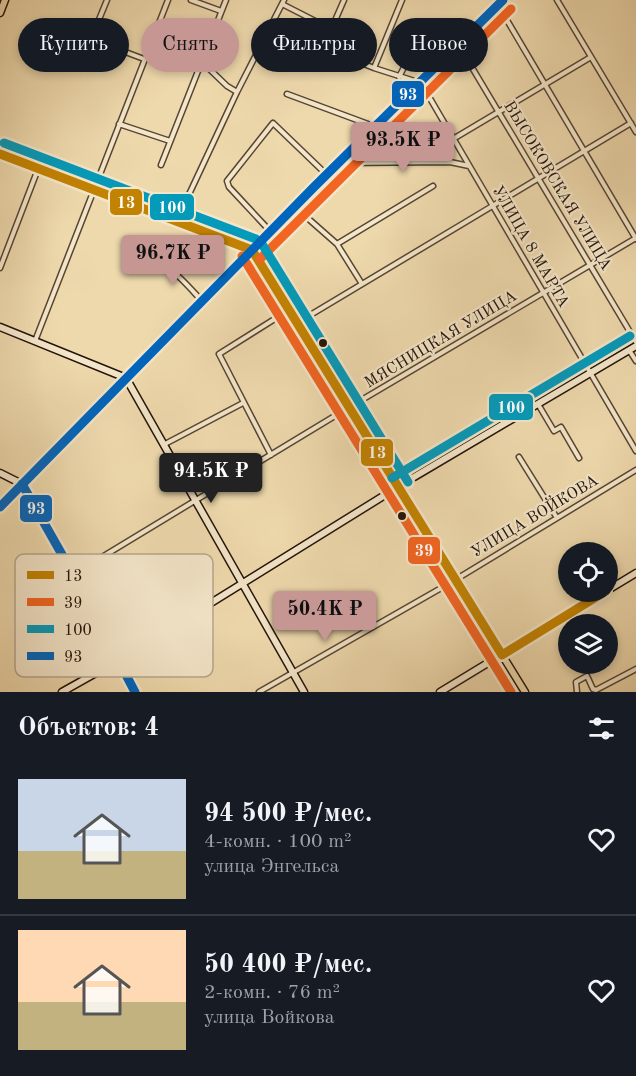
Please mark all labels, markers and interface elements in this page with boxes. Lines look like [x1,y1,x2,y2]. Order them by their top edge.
chip: Купить [18,18,129,72]
chip: Снять [141,18,239,72]
chip: Фильтры [251,18,377,72]
chip: Новое [389,18,488,72]
line badge: 93 [391,80,425,108]
text: 93 [399,88,417,104]
street label: ВЫСОКОВСКАЯ УЛИЦА [500,99,614,273]
pin: 93.5K ₽ [348,122,458,173]
text: 93.5K ₽ [365,131,441,151]
street label: УЛИЦА 8 МАРТА [489,183,571,311]
line badge: 13 [109,188,143,216]
line badge: 100 [149,193,195,221]
text: 13 [117,196,135,212]
text: 100 [158,201,186,217]
pin: 96.7K ₽ [118,235,228,286]
text: 96.7K ₽ [135,244,211,264]
street label: МЯСНИЦКАЯ УЛИЦА [362,288,520,392]
unlabelled marker [317,337,329,349]
line badge: 100 [488,393,534,421]
text: 100 [497,401,525,417]
line badge: 13 [360,438,394,467]
text: 13 [368,446,386,462]
pin: 94.5K ₽ [156,453,266,504]
text: 94.5K ₽ [173,462,249,482]
street label: УЛИЦА ВОЙКОВА [467,469,601,561]
line badge: 93 [19,494,53,523]
text: 93 [27,502,45,518]
unlabelled marker [396,510,408,522]
line badge: 39 [407,536,441,565]
map controls [558,542,618,674]
button: locate [558,542,618,602]
text: 39 [415,544,433,560]
legend [15,554,213,677]
text: 13 [64,569,83,585]
pin: 50.4K ₽ [270,591,380,642]
text: 39 [64,596,83,612]
text: 50.4K ₽ [287,600,363,620]
button: layers [558,614,618,674]
text: 100 [64,623,92,639]
text: 93 [64,650,83,666]
icon: filters [585,712,618,745]
text: Объектов: 4 [18,715,159,741]
text: 94 500 ₽/мес. [204,801,372,827]
icon: home [66,803,138,875]
icon: heart [585,823,618,856]
text: 4-комн. · 100 m² [204,832,352,852]
text: улица Энгельса [204,857,339,877]
text: 50 400 ₽/мес. [204,952,372,978]
icon: home [66,954,138,1026]
icon: heart [585,974,618,1007]
text: 2-комн. · 76 m² [204,983,340,1003]
text: улица Войкова [204,1008,335,1028]

